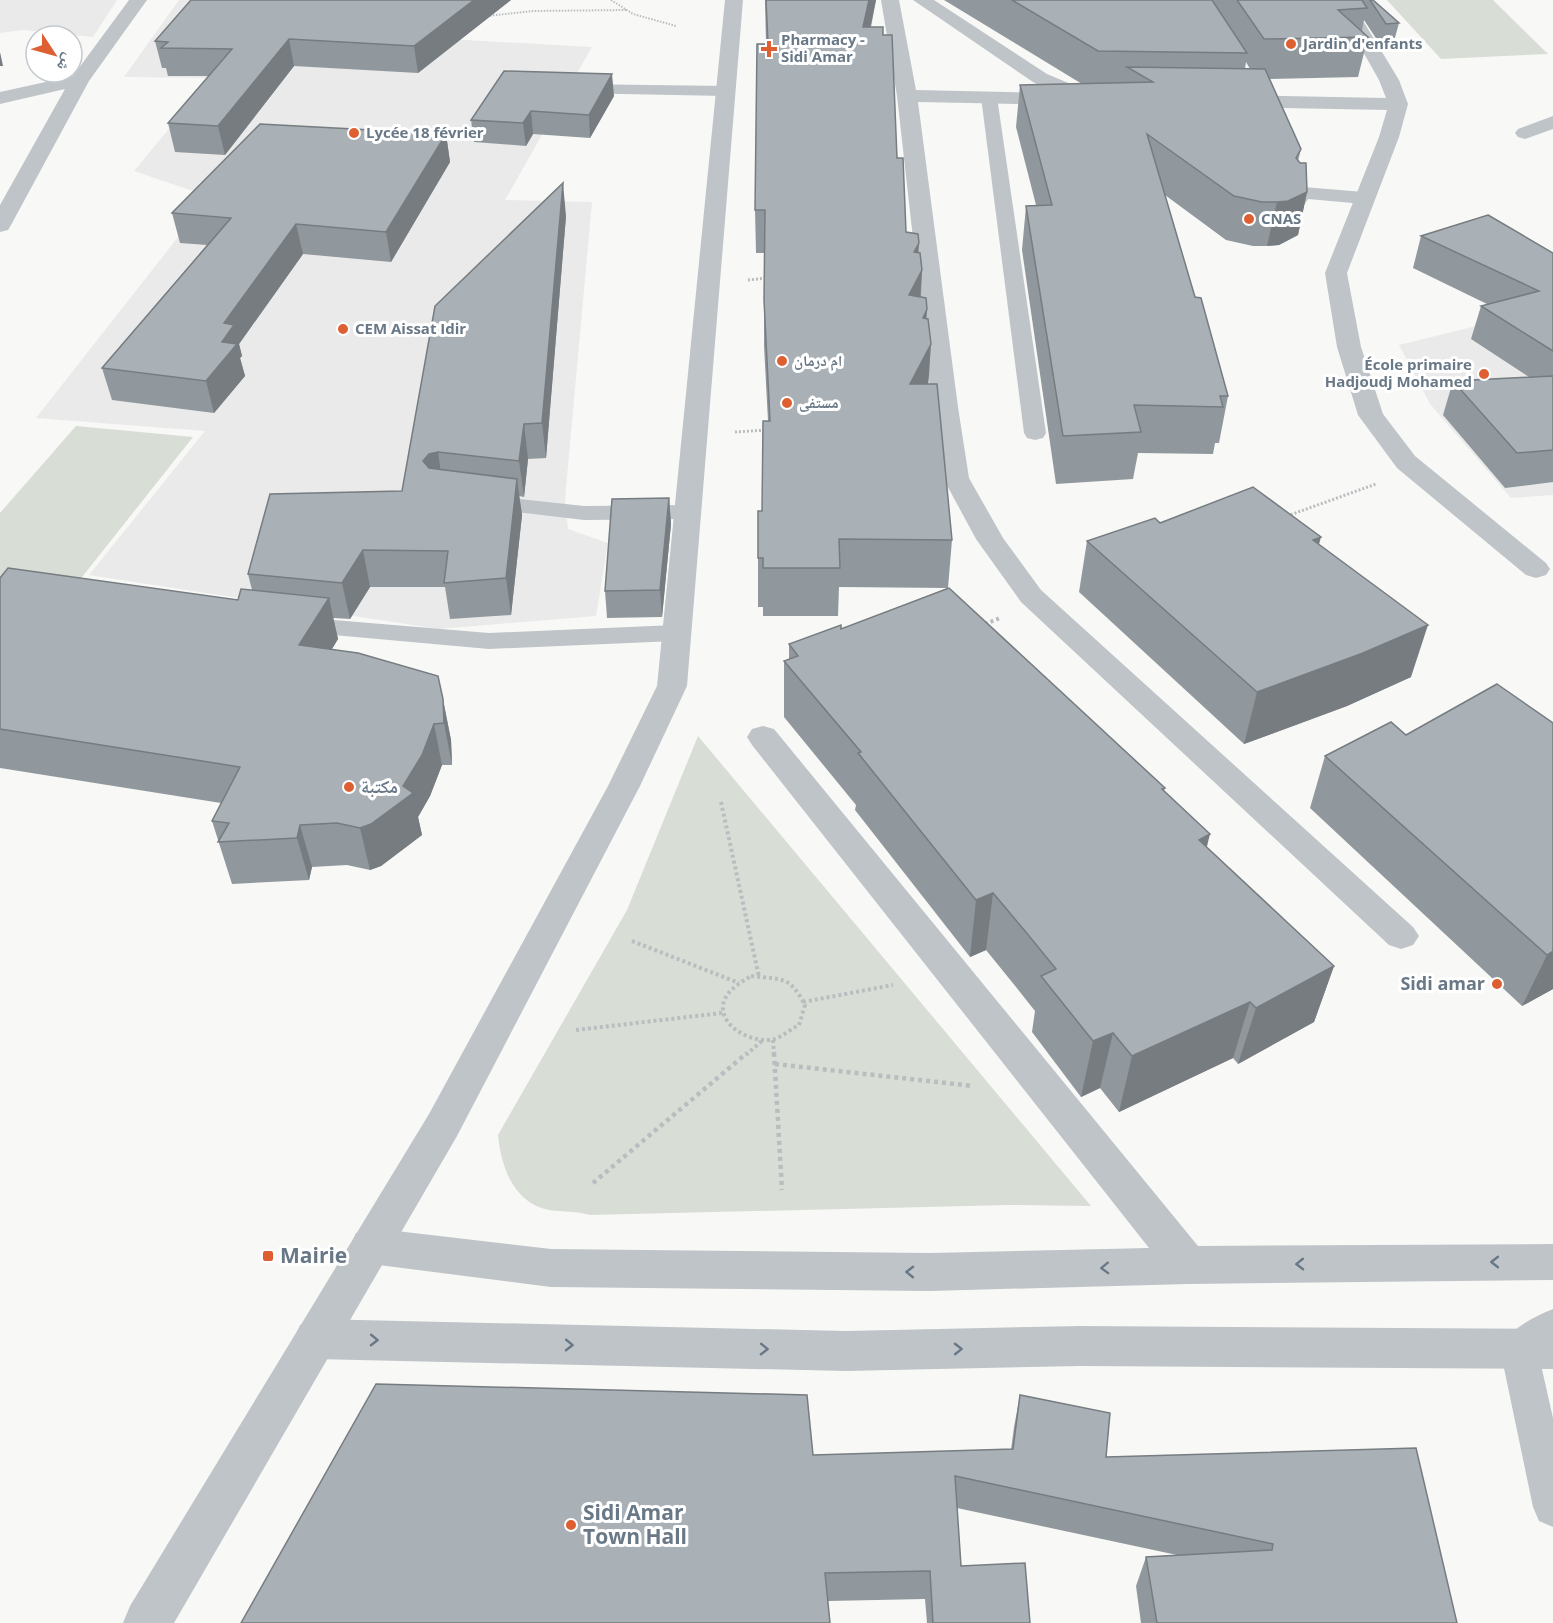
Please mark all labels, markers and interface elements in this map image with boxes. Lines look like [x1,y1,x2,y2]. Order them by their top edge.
north arrow [24,24,84,84]
place label: Pharmacy - Sidi Amar [781,29,865,66]
place label: Jardin d'enfants [1301,33,1423,53]
marker: Jardin d'enfants [1284,37,1298,51]
marker: Pharmacy - Sidi Amar [762,42,776,56]
text: ش [52,49,80,76]
place label: Lycée 18 février [366,122,484,142]
marker: Lycée 18 février [347,126,361,140]
place label: CNAS [1261,208,1301,228]
marker: CNAS [1242,212,1256,226]
place label: CEM Aissat Idir [355,318,466,338]
marker: CEM Aissat Idir [336,322,350,336]
place label: ام درمان [794,350,842,371]
marker: ام درمان [775,354,789,368]
place label: École primaire Hadjoudj Mohamed [1325,354,1472,391]
marker: École primaire Hadjoudj Mohamed [1477,367,1491,381]
place label: مستفى [799,392,838,412]
marker: مستفى [780,396,794,410]
place label: مكتبة [361,774,398,798]
marker: مكتبة [342,780,356,794]
place label: Sidi amar [1400,971,1485,995]
marker: Sidi amar [1490,977,1504,991]
place label: Mairie [280,1241,347,1269]
marker: Mairie [261,1249,275,1263]
one-way arrow [1490,1256,1499,1268]
one-way arrow [1295,1258,1304,1270]
one-way arrow [1100,1261,1109,1274]
one-way arrow [905,1266,914,1278]
one-way arrow [369,1334,378,1346]
one-way arrow [564,1338,573,1351]
one-way arrow [954,1342,963,1355]
one-way arrow [759,1343,768,1355]
place label: Sidi Amar Town Hall [583,1498,687,1550]
marker: Sidi Amar Town Hall [564,1518,578,1532]

